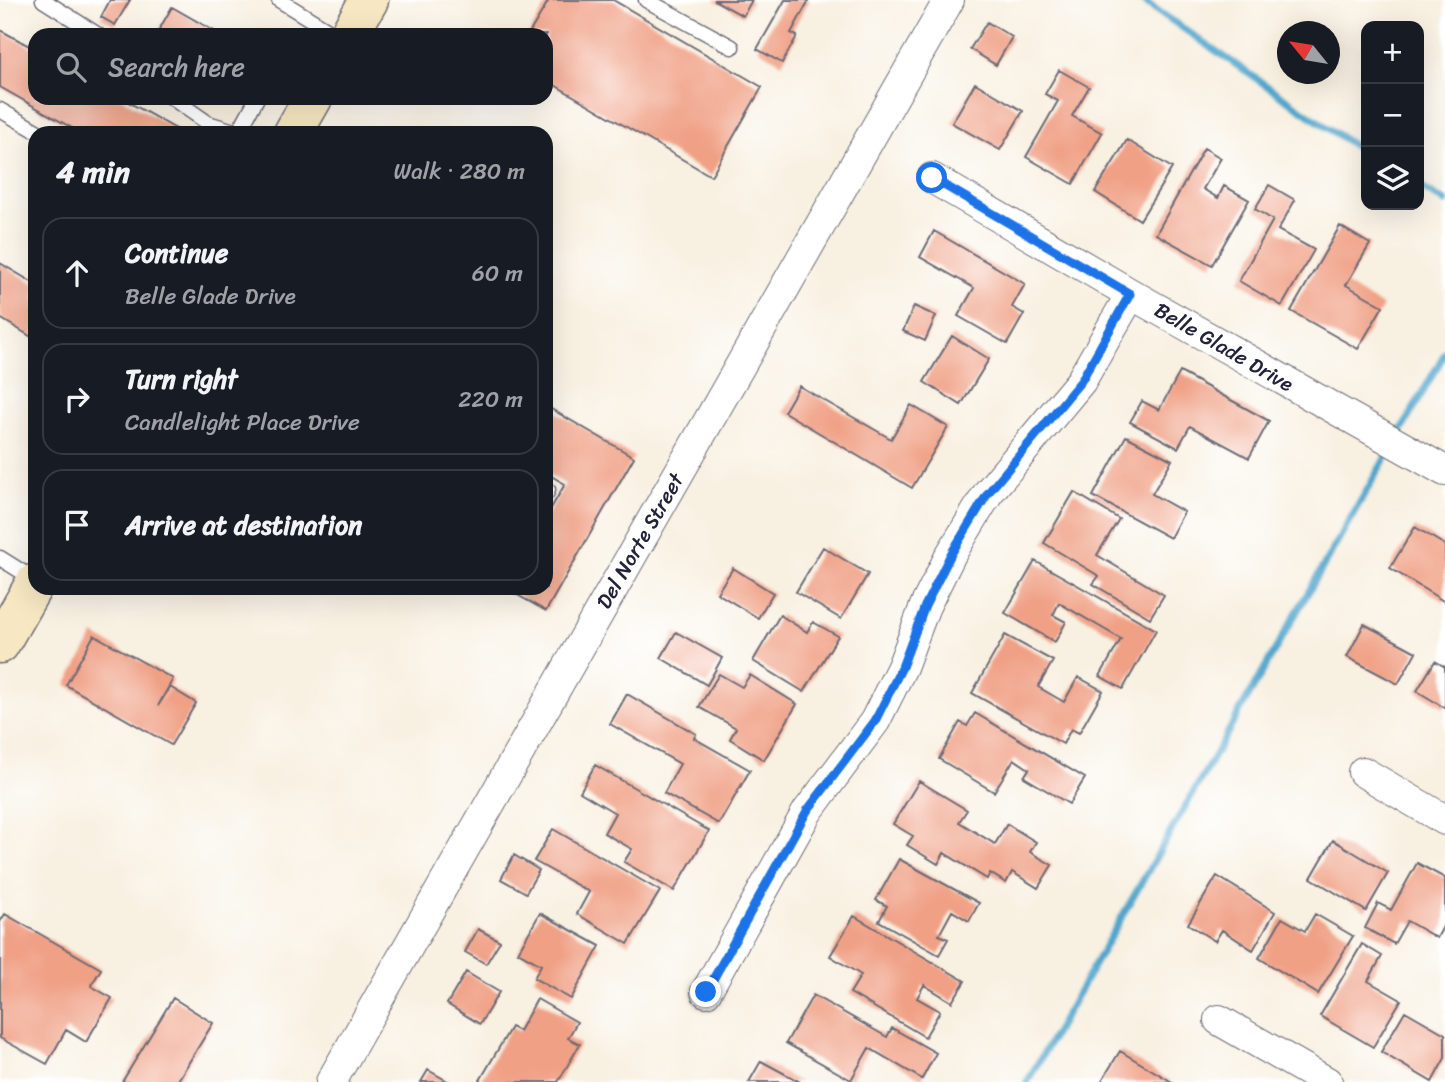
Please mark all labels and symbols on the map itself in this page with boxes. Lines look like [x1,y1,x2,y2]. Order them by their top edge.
north arrow [1277,21,1340,84]
route start [916,162,947,193]
street label: Belle Glade Drive [1147,292,1301,402]
street label: Del Norte Street [586,464,695,616]
route end [690,976,721,1007]

